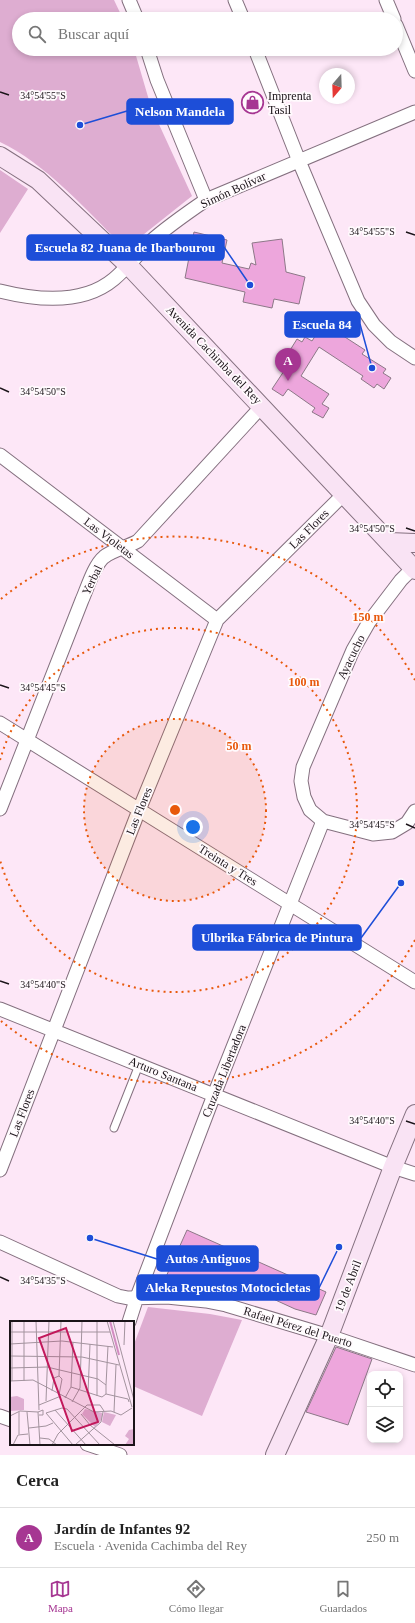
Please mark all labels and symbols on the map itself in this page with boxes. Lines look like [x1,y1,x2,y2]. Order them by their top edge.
north arrow [319,68,355,104]
place label: Imprenta Tasil [268,89,312,117]
text: 34°54'55"S [20,90,66,101]
shop icon: Imprenta Tasil [240,90,266,116]
callout: Nelson Mandela [127,99,233,124]
text: Nelson Mandela [135,104,225,119]
street label: Simón Bolívar [198,169,268,211]
text: 34°54'55"S [349,226,395,237]
callout: Escuela 82 Juana de Ibarbourou [27,235,224,260]
text: Escuela 82 Juana de Ibarbourou [35,240,215,255]
street label: Avenida Cachimba del Rey [163,303,265,407]
callout: Escuela 84 [285,312,360,337]
text: Escuela 84 [293,317,352,332]
pin: A [275,348,301,381]
text: 34°54'50"S [20,386,66,397]
street label: Las Flores [286,506,332,552]
street label: Las Violetas [81,515,137,562]
text: 34°54'50"S [349,523,395,534]
street label: Yerbal [79,562,105,597]
text: 150 m [353,610,384,624]
street label: Ayacucho [334,633,368,681]
text: 100 m [289,675,320,689]
text: 34°54'45"S [20,682,66,693]
text: 50 m [227,739,252,753]
street label: Las Flores [123,785,155,837]
centre of rings [168,803,182,817]
your location [183,817,203,837]
text: 34°54'45"S [349,819,395,830]
street label: Treinta y Tres [196,841,260,889]
callout: Ulbrika Fábrica de Pintura [193,925,361,950]
text: Ulbrika Fábrica de Pintura [201,930,354,945]
text: 34°54'40"S [20,979,66,990]
street label: Cruzada Libertadora [199,1022,249,1119]
street label: Arturo Santana [127,1054,200,1094]
street label: Las Flores [6,1087,38,1139]
text: 34°54'40"S [349,1115,395,1126]
callout: Autos Antiguos [157,1246,258,1271]
text: Autos Antiguos [166,1251,250,1266]
street label: 19 de Abril [332,1258,364,1314]
text: 34°54'35"S [20,1275,66,1286]
callout: Aleka Repuestos Motocicletas [137,1275,319,1300]
text: Aleka Repuestos Motocicletas [145,1280,311,1295]
street label: Rafael Pérez del Puerto [242,1304,354,1350]
inset map [10,1321,134,1445]

